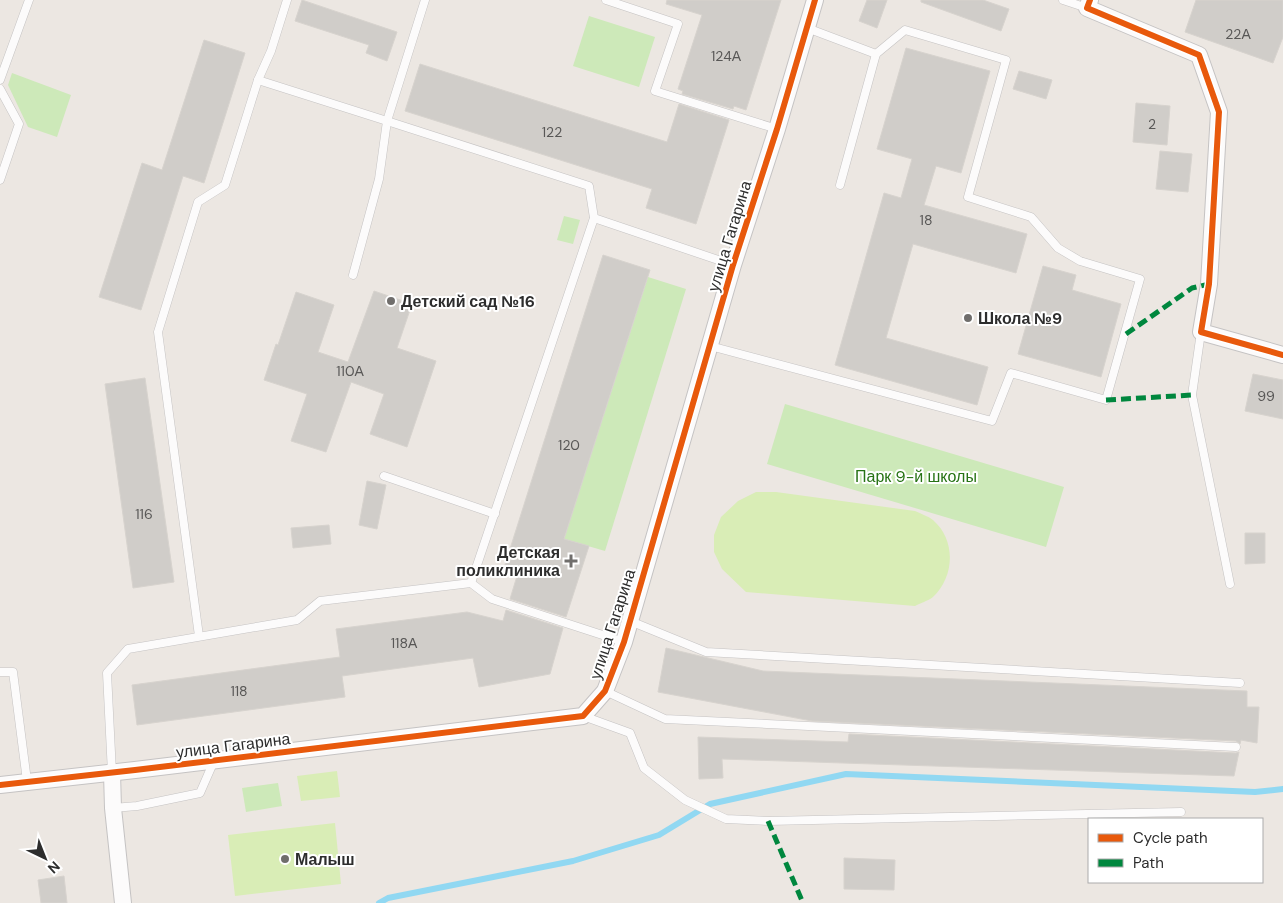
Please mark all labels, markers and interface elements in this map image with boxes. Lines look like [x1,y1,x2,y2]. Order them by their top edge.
house number: 22А [1225,25,1251,43]
house number: 124А [711,47,742,65]
house number: 2 [1148,115,1156,133]
house number: 122 [542,123,562,141]
street label: улица Гагарина [703,178,756,294]
house number: 18 [920,211,932,229]
place label: Детский сад №16 [401,291,535,312]
marker: Детский сад №16 [385,295,397,307]
place label: Школа №9 [978,308,1062,329]
marker: Школа №9 [962,312,974,324]
house number: 110А [336,362,364,380]
house number: 99 [1257,387,1275,405]
house number: 120 [558,436,580,454]
park label: Парк 9-й школы [855,466,977,487]
house number: 116 [135,505,153,523]
place label: Детская поликлиника [456,542,560,581]
marker: Детская поликлиника [564,554,578,568]
street label: улица Гагарина [585,566,640,682]
house number: 118А [391,634,418,652]
house number: 118 [230,682,248,700]
street label: улица Гагарина [175,728,291,763]
legend [1088,818,1263,883]
text: Cycle path [1133,828,1208,848]
north arrow [20,833,70,883]
place label: Малыш [295,849,355,870]
marker: Малыш [279,853,291,865]
text: Path [1133,853,1164,873]
text: N [44,857,64,878]

